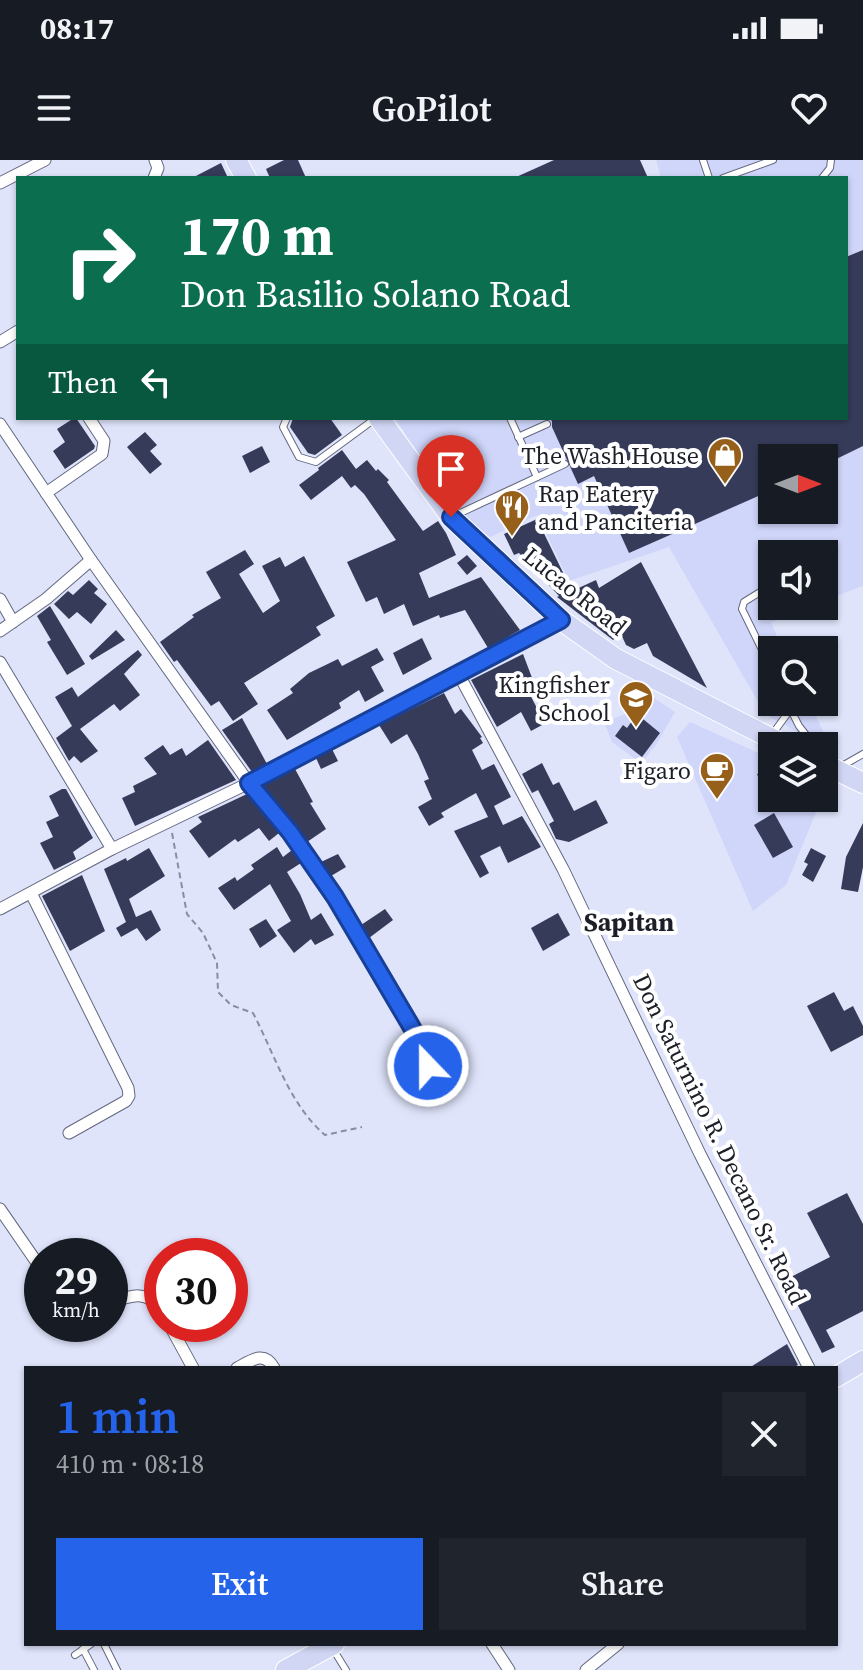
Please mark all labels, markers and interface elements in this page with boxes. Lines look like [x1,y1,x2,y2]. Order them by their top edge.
text: 08:17 [40,8,114,49]
text: GoPilot [372,84,491,133]
icon: menu [32,86,76,130]
icon: heart [787,86,831,130]
text: 170 m [180,197,334,274]
icon: right [48,208,152,312]
text: Don Basilio Solano Road [180,270,570,319]
icon: left [134,360,178,404]
text: Then [48,362,118,403]
pin [417,435,485,517]
shop icon: The Wash House [706,436,744,486]
place label: The Wash House [521,439,699,472]
north arrow [758,444,838,524]
map controls [758,444,838,812]
icon: arrive [429,447,473,491]
place label: Rap Eatery and Panciteria [538,477,694,538]
restaurant icon: Rap Eatery and Panciteria [493,488,531,538]
street label: Lucao Road [516,539,634,643]
button: sound [758,540,838,620]
button: search [758,636,838,716]
place label: Kingfisher School [498,668,610,729]
school or university icon: Kingfisher School [617,679,655,729]
button: layers [758,732,838,812]
cafe icon: Figaro [698,751,736,801]
place label: Figaro [623,754,691,787]
district label: Sapitan [584,904,674,940]
street label: Don Saturnino R. Decano Sr. Road [625,968,815,1310]
position arrow [386,1024,470,1108]
speed limit sign: 30 [144,1238,248,1342]
text: 29 [54,1253,98,1307]
text: km/h [52,1296,100,1324]
text: 1 min [56,1383,179,1449]
button: close [722,1392,806,1476]
text: 410 m · 08:18 [56,1446,204,1482]
button: Exit [56,1538,423,1630]
button: Share [439,1538,806,1630]

